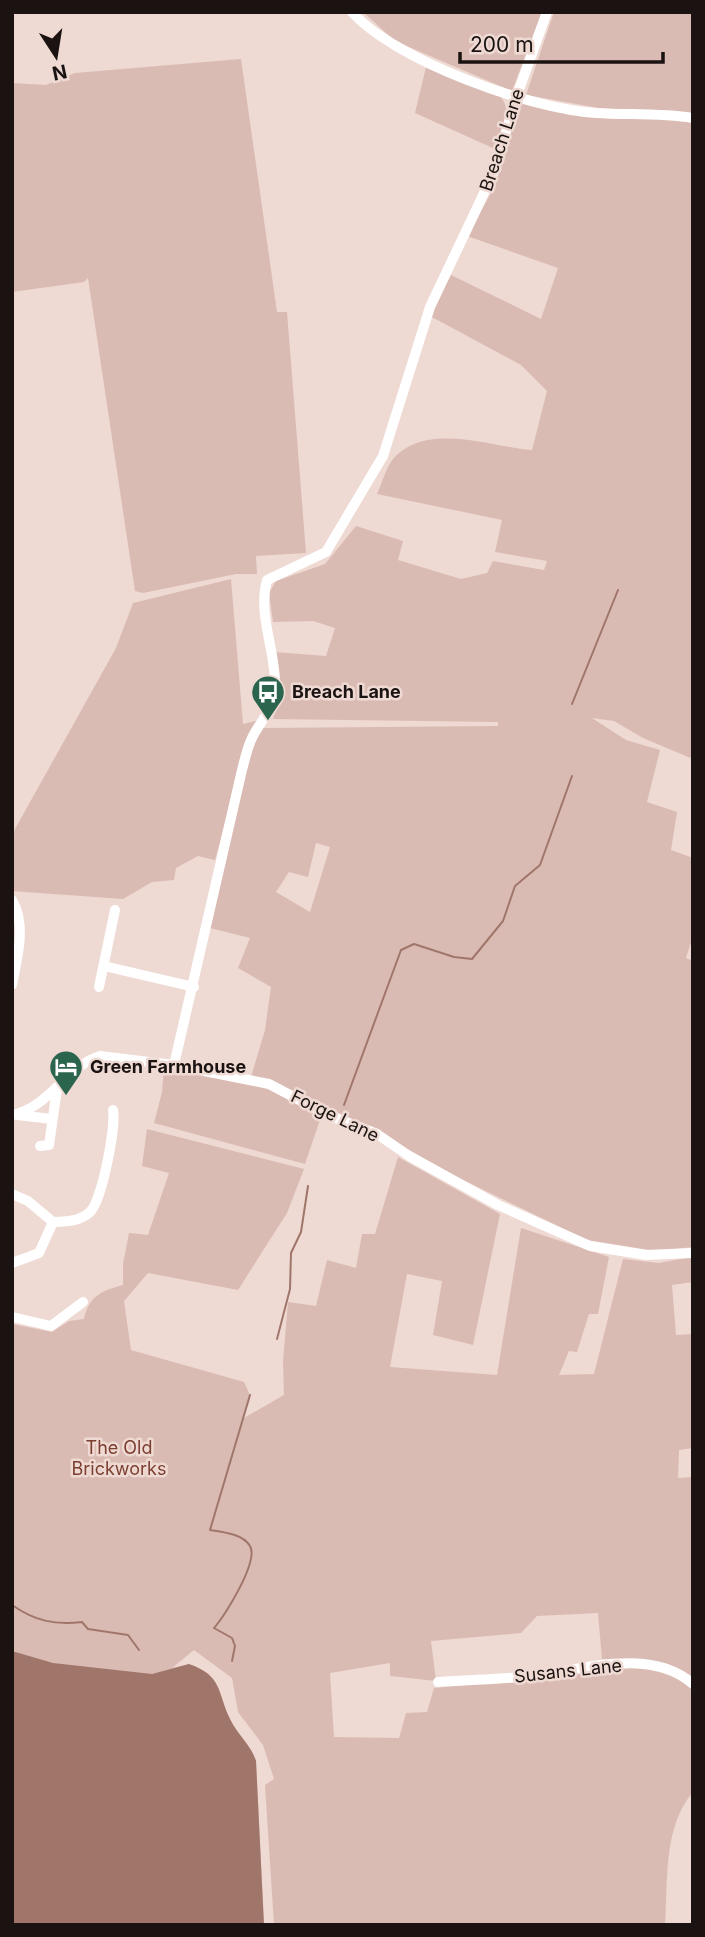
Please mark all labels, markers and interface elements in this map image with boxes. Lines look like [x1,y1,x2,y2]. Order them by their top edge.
north arrow [21,21,91,91]
scale bar [460,21,663,65]
text: 200 m [470,32,534,57]
text: N [50,59,69,85]
street label: Breach Lane [475,86,528,194]
bus stop icon: Breach Lane [249,673,287,722]
place label: Breach Lane [292,681,401,702]
hotel icon: Green Farmhouse [47,1048,85,1097]
place label: Green Farmhouse [90,1056,246,1077]
street label: Forge Lane [288,1085,383,1146]
park label: The Old Brickworks [72,1437,167,1479]
street label: Susans Lane [513,1654,623,1687]

